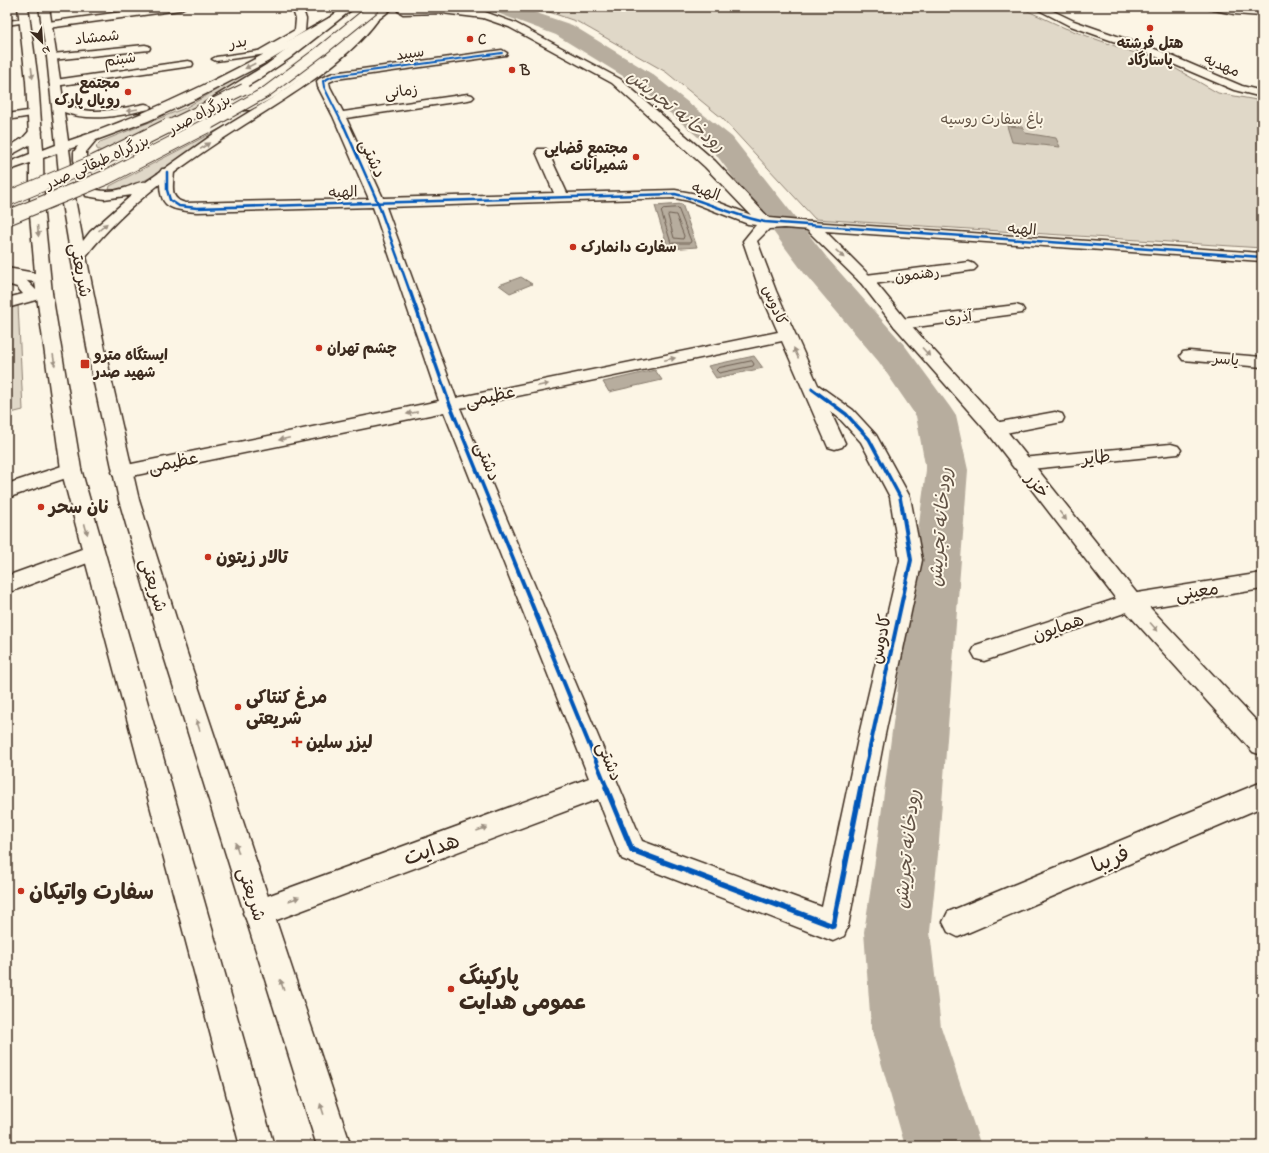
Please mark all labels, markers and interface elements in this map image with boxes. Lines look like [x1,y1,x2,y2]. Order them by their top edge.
north arrow [22,22,62,62]
marker: هتل فرشته پاسارگاد [1145,23,1155,33]
street label: شمشاد [74,25,120,51]
place label: C [478,29,487,51]
street label: بدر [227,31,248,55]
place label: هتل فرشته پاسارگاد [1117,33,1184,72]
marker: C [465,34,475,44]
text: N [39,41,53,59]
street label: سپید [395,41,426,67]
street label: شبنم [103,47,138,73]
street label: مهدیه [1200,48,1243,83]
place label: B [519,60,530,82]
one-way arrow [244,62,256,69]
water label: رودخانه تجریش [620,64,730,160]
marker: B [507,65,517,75]
one-way arrow [28,67,35,80]
place label: مجتمع رویال پارک [54,73,120,112]
street label: زمانی [383,79,419,105]
marker: مجتمع رویال پارک [123,87,133,97]
street label: بزرگراه صدر [163,89,235,141]
one-way arrow [125,107,138,113]
park label: باغ سفارت روسیه [940,109,1044,131]
street label: بزرگراه طبقاتی صدر [41,130,153,196]
street label: دشتی [351,135,391,183]
place label: مجتمع قضایی شمیرانات [544,138,628,177]
one-way arrow [199,142,210,150]
marker: مجتمع قضایی شمیرانات [631,152,641,162]
street label: الهیه [688,177,723,207]
street label: الهیه [328,182,358,204]
street label: الهیه [1007,218,1037,242]
one-way arrow [98,222,108,232]
one-way arrow [35,225,42,237]
place label: سفارت دانمارک [581,237,677,259]
street label: شریعتی [61,241,97,300]
marker: سفارت دانمارک [568,242,578,252]
one-way arrow [835,250,845,259]
street label: رهنمون [893,261,941,289]
street label: کادوس [756,282,792,329]
street label: آذری [943,305,975,331]
place label: چشم تهران [327,338,397,360]
marker: چشم تهران [314,343,324,353]
place label: ایستگاه مترو شهید صدر [92,345,168,384]
one-way arrow [921,346,930,357]
one-way arrow [793,348,799,359]
street label: یاسر [1210,348,1240,372]
one-way arrow [51,354,57,366]
one-way arrow [664,356,676,362]
marker: ایستگاه مترو شهید صدر [79,358,91,370]
street label: عظیمی [463,380,518,416]
one-way arrow [537,382,549,388]
one-way arrow [405,410,418,416]
one-way arrow [278,436,290,442]
street label: دشتی [466,438,506,485]
street label: طایر [1079,445,1112,473]
street label: عظیمی [146,446,201,482]
water label: رودخانه تجریش [923,466,960,588]
street label: خزر [1017,466,1055,505]
place label: نان سحر [47,496,109,522]
marker: نان سحر [36,502,46,512]
one-way arrow [1058,510,1067,521]
one-way arrow [83,523,89,535]
place label: تالار زیتون [216,546,289,572]
marker: تالار زیتون [203,552,213,562]
street label: شریعتی [132,555,173,616]
street label: معینی [1174,577,1221,609]
street label: همایون [1029,608,1088,650]
street label: کادوس [864,612,900,667]
one-way arrow [1150,622,1159,632]
place label: مرغ کنتاکی شریعتی [246,686,327,733]
marker: مرغ کنتاکی شریعتی [233,702,243,712]
one-way arrow [194,718,200,730]
place label: لیزر سلین [306,731,373,757]
marker: لیزر سلین [291,736,303,748]
street label: دشتی [588,738,628,785]
water label: رودخانه تجریش [889,788,928,910]
street label: هدایت [399,826,465,876]
one-way arrow [476,826,488,832]
street label: فریبا [1087,838,1135,883]
one-way arrow [234,842,240,854]
street label: شریعتی [229,864,271,925]
place label: سفارت واتیکان [29,878,154,910]
marker: سفارت واتیکان [16,886,26,896]
one-way arrow [289,896,301,902]
place label: پارکینگ عمومی هدایت [459,963,587,1020]
one-way arrow [279,979,285,991]
marker: پارکینگ عمومی هدایت [446,984,456,994]
one-way arrow [319,1103,325,1115]

